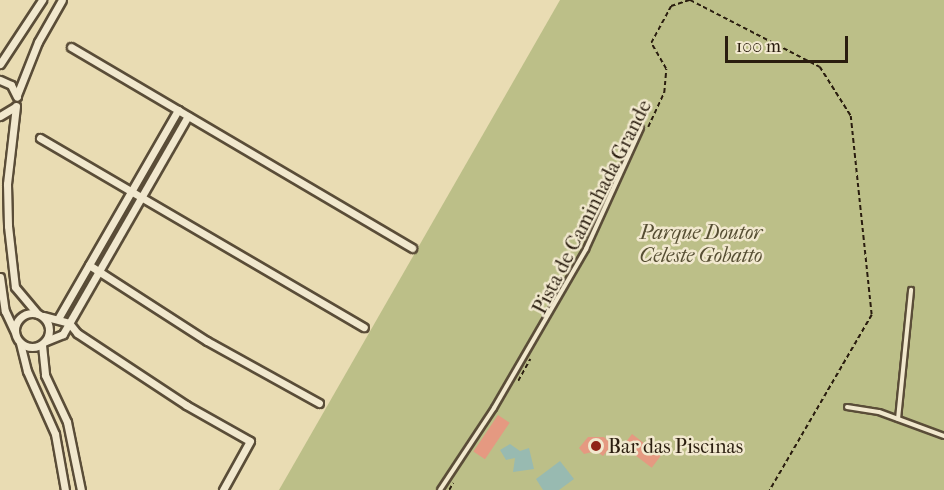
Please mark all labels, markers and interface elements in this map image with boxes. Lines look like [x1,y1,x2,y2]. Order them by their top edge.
scale bar [728,24,851,62]
text: 100 m [736,36,781,57]
street label: Pista de Caminhada Grande [527,96,657,318]
park label: Parque Doutor Celeste Gobatto [640,221,762,268]
place label: Bar das Piscinas [608,434,743,458]
marker: Bar das Piscinas [589,439,603,453]

